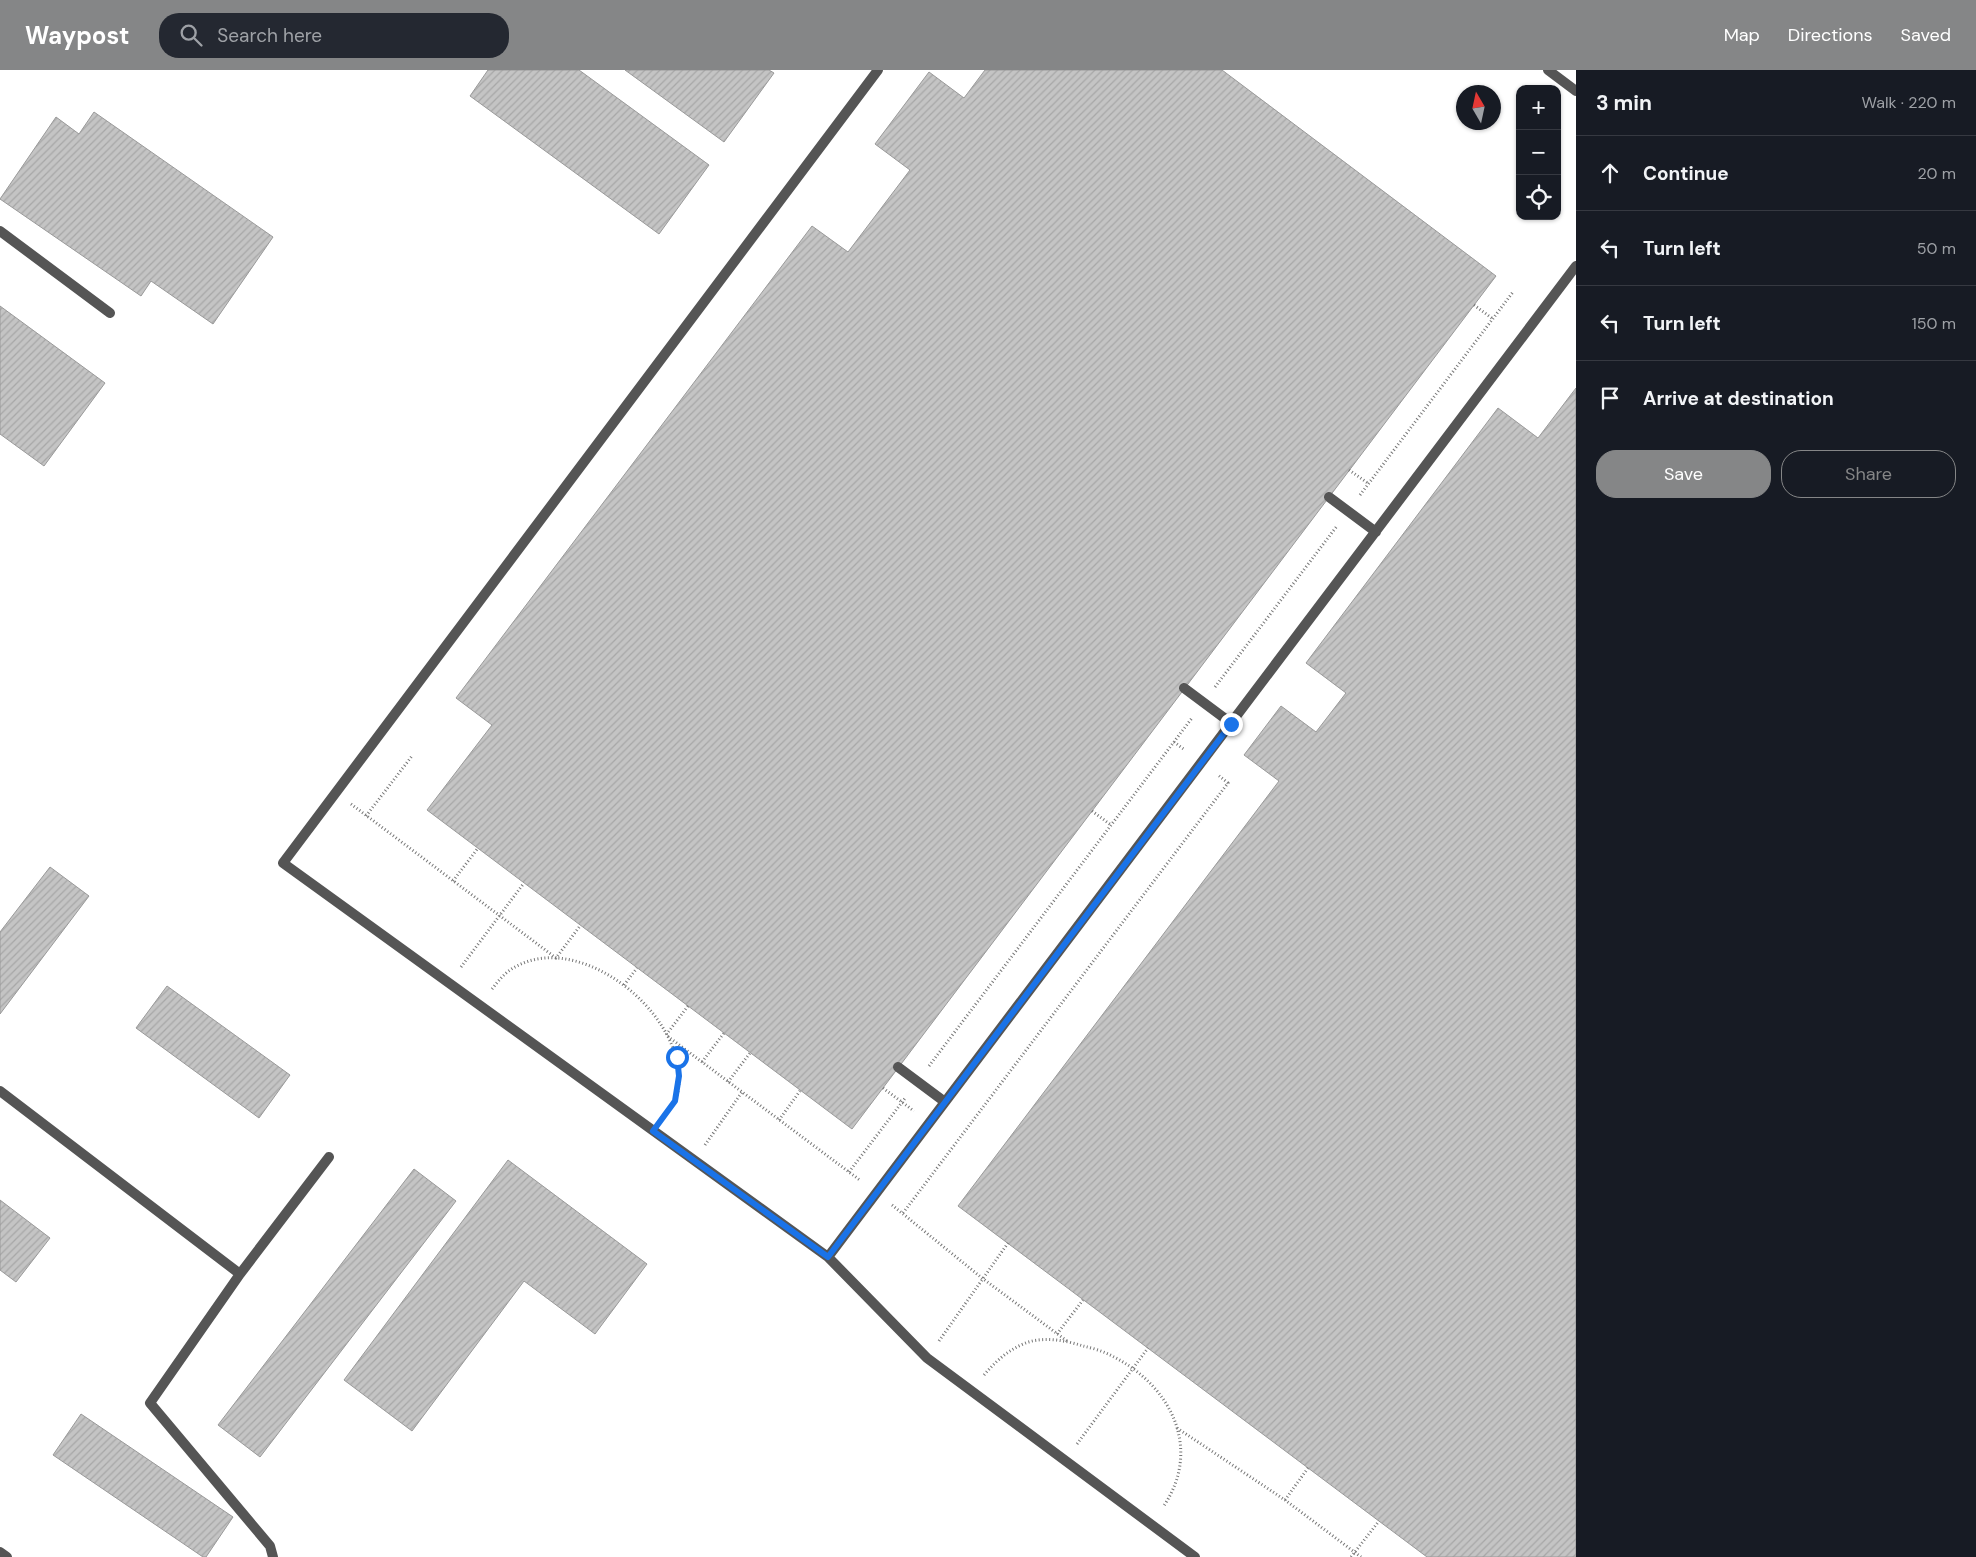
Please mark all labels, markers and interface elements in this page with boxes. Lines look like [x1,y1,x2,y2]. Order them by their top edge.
search box [159,13,509,58]
text: Waypost [25,20,129,51]
icon: search [177,21,205,49]
text: Search here [217,23,322,48]
text: Map [1724,23,1760,47]
text: Directions [1788,23,1873,47]
text: Saved [1901,23,1951,47]
north arrow [1456,85,1501,130]
map controls [1516,85,1561,220]
button: + [1516,85,1561,130]
text: 3 min [1596,89,1652,117]
text: Walk · 220 m [1862,92,1956,113]
button: − [1516,130,1561,175]
icon: ahead [1596,159,1624,187]
text: Continue [1643,161,1729,186]
text: 20 m [1917,163,1956,184]
button: locate [1516,175,1561,220]
icon: left [1596,234,1624,262]
text: Turn left [1643,236,1721,261]
text: 50 m [1917,238,1956,259]
icon: left [1596,309,1624,337]
text: Turn left [1643,311,1721,336]
text: 150 m [1912,313,1956,334]
icon: arrive [1596,384,1624,412]
text: Arrive at destination [1643,386,1834,411]
button: Save [1596,450,1771,498]
button: Share [1781,450,1956,498]
route end [1220,713,1243,736]
route start [666,1046,689,1069]

